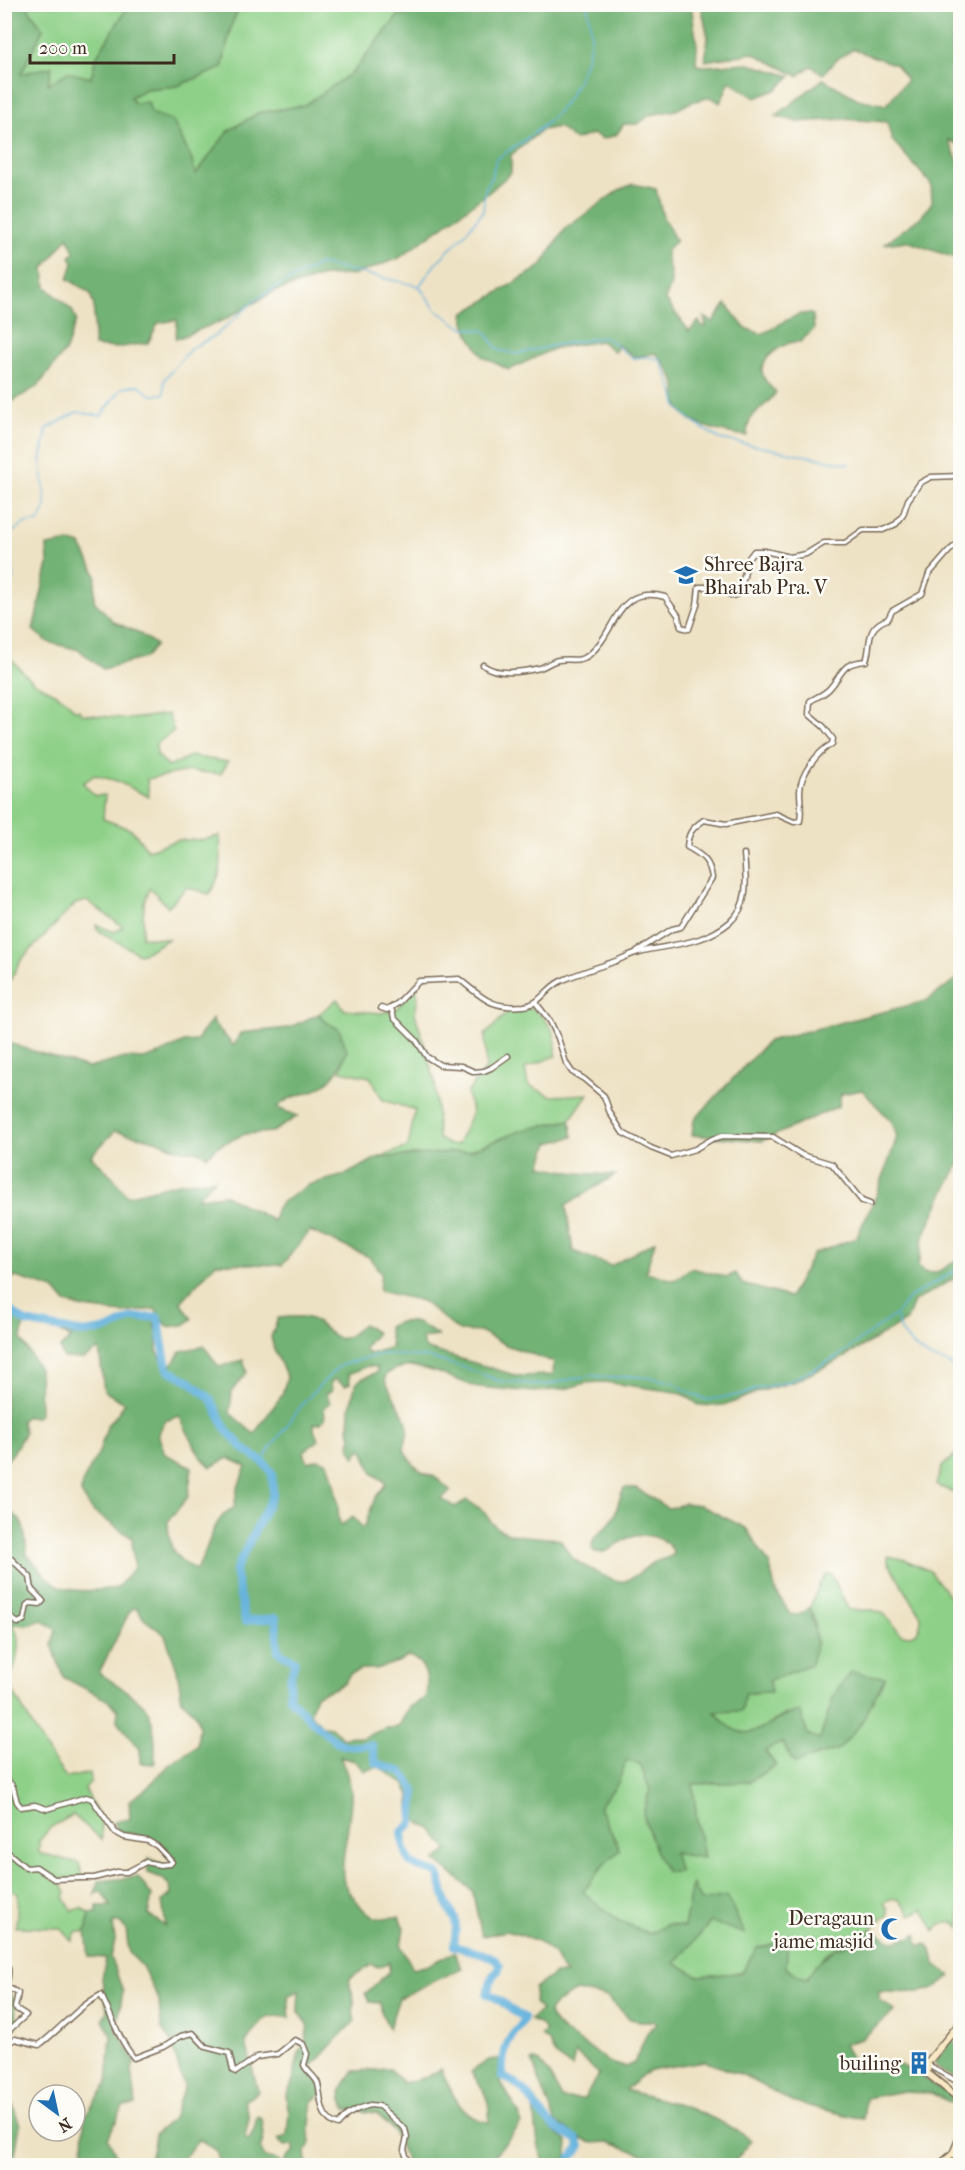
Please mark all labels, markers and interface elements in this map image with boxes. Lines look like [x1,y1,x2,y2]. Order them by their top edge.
scale bar [30,27,174,65]
text: 200 m [39,38,87,59]
place label: Shree Bajra Bhairab Pra. V [704,553,828,599]
school or university icon: Shree Bajra Bhairab Pra. V [673,562,699,588]
place label: Deragaun jame masjid [772,1907,875,1953]
mosque icon: Deragaun jame masjid [879,1916,905,1942]
building icon: builing [906,2050,932,2076]
place label: builing [839,2052,901,2075]
north arrow [27,2083,87,2143]
text: N [54,2114,75,2137]

